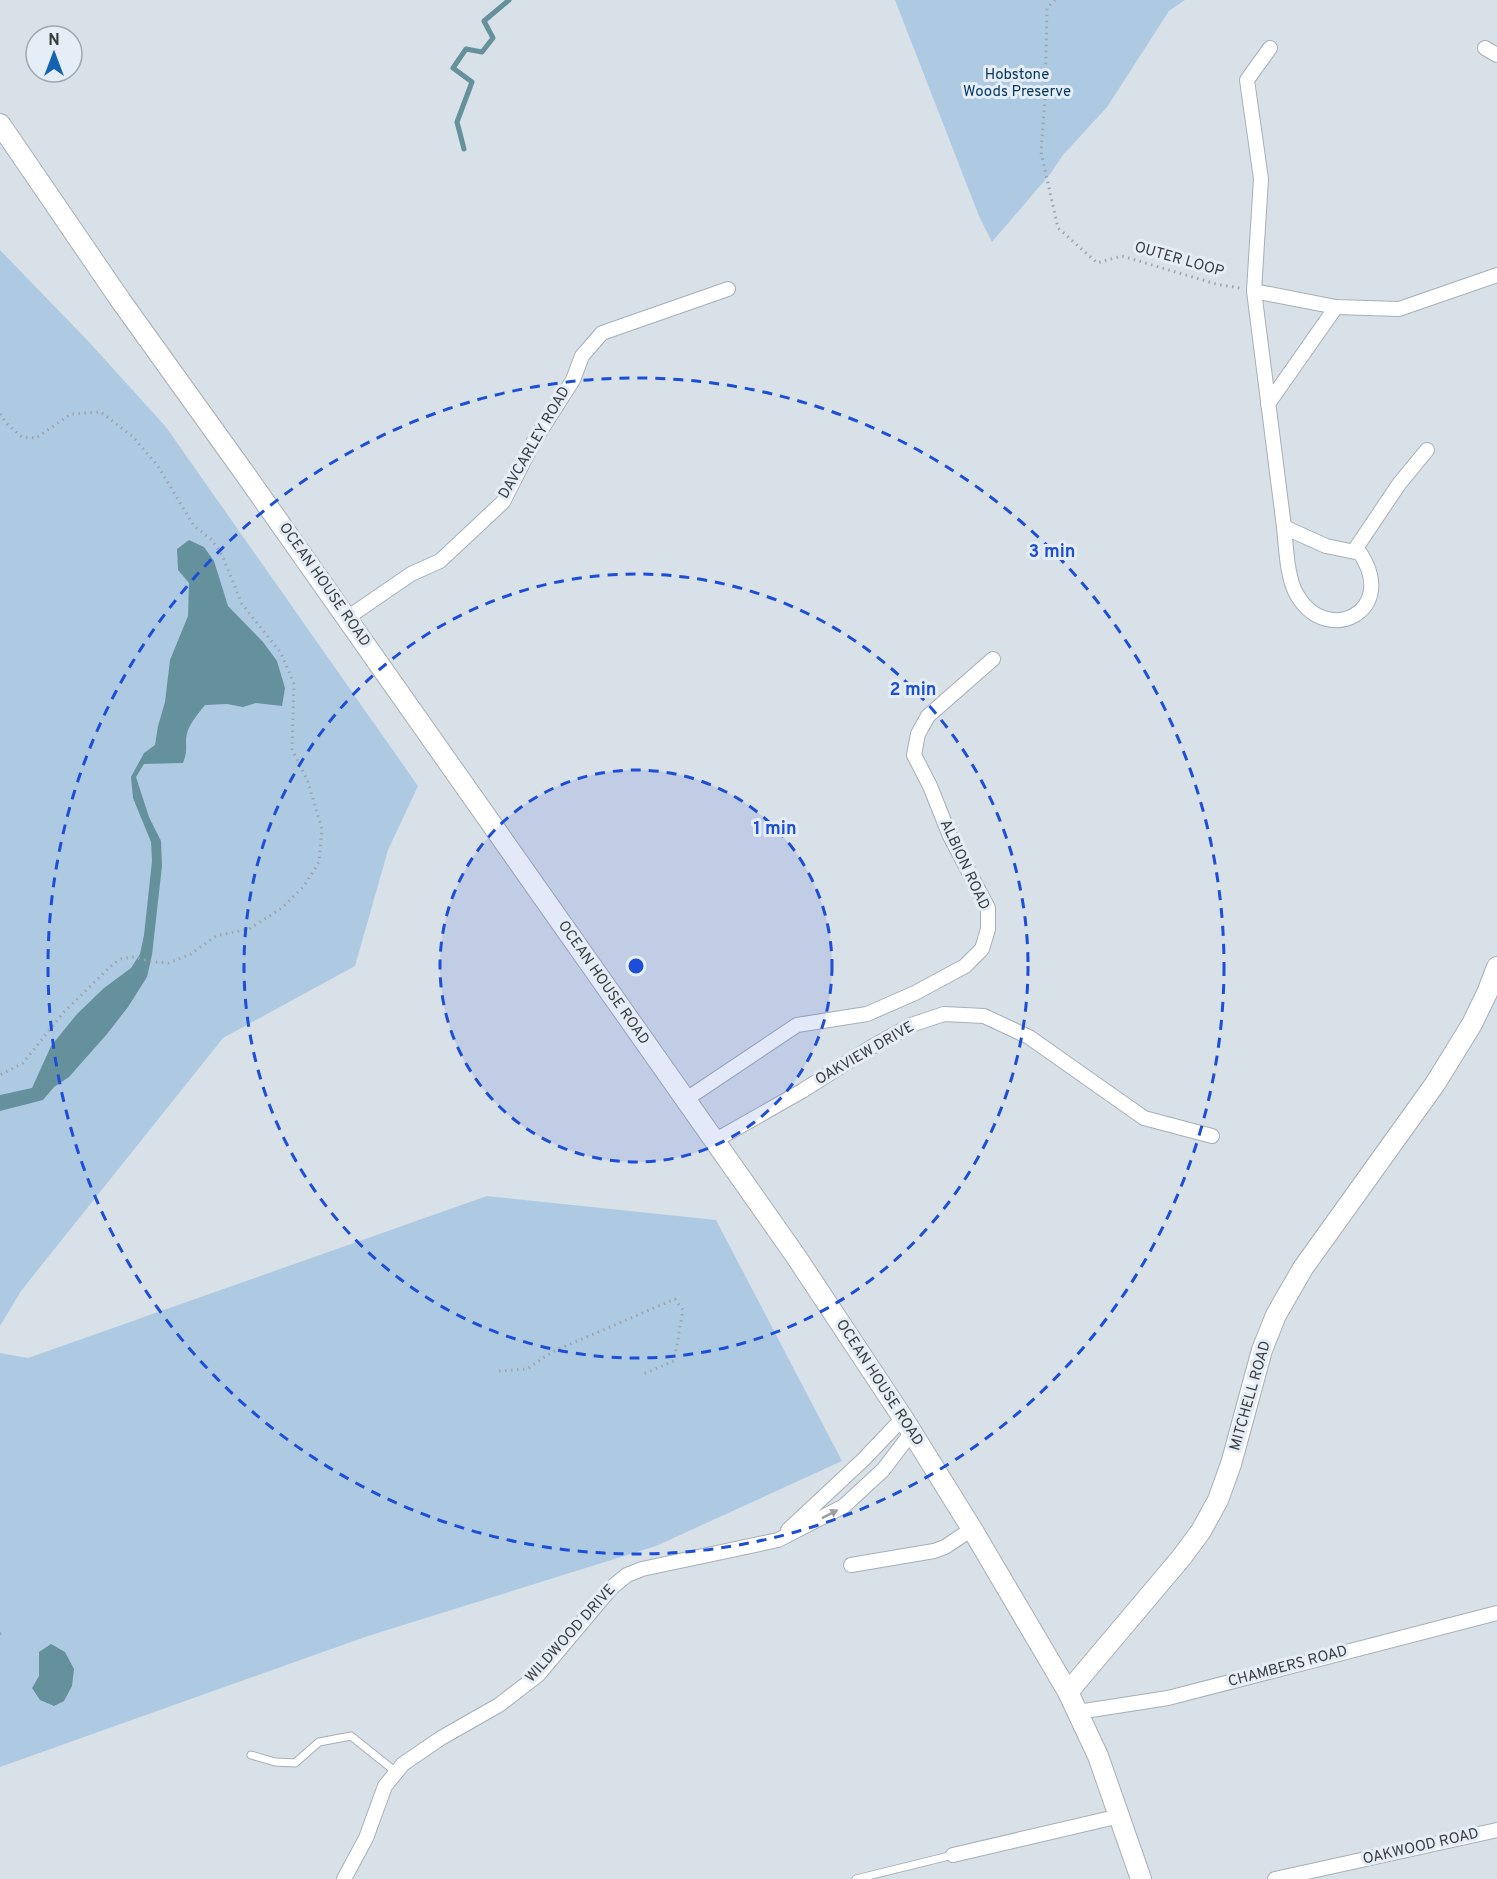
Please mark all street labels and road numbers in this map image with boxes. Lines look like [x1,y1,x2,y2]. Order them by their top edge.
street label: OUTER LOOP [1132,238,1226,282]
street label: DAVCARLEY ROAD [495,383,575,503]
street label: OCEAN HOUSE ROAD [274,519,374,651]
street label: ALBION ROAD [935,817,993,913]
street label: OCEAN HOUSE ROAD [553,917,653,1049]
street label: OAKVIEW DRIVE [812,1018,918,1090]
street label: OCEAN HOUSE ROAD [831,1316,927,1450]
street label: MITCHELL ROAD [1226,1339,1276,1453]
street label: WILDWOOD DRIVE [522,1581,620,1687]
street label: CHAMBERS ROAD [1226,1642,1350,1692]
street label: OAKWOOD ROAD [1361,1824,1481,1870]

